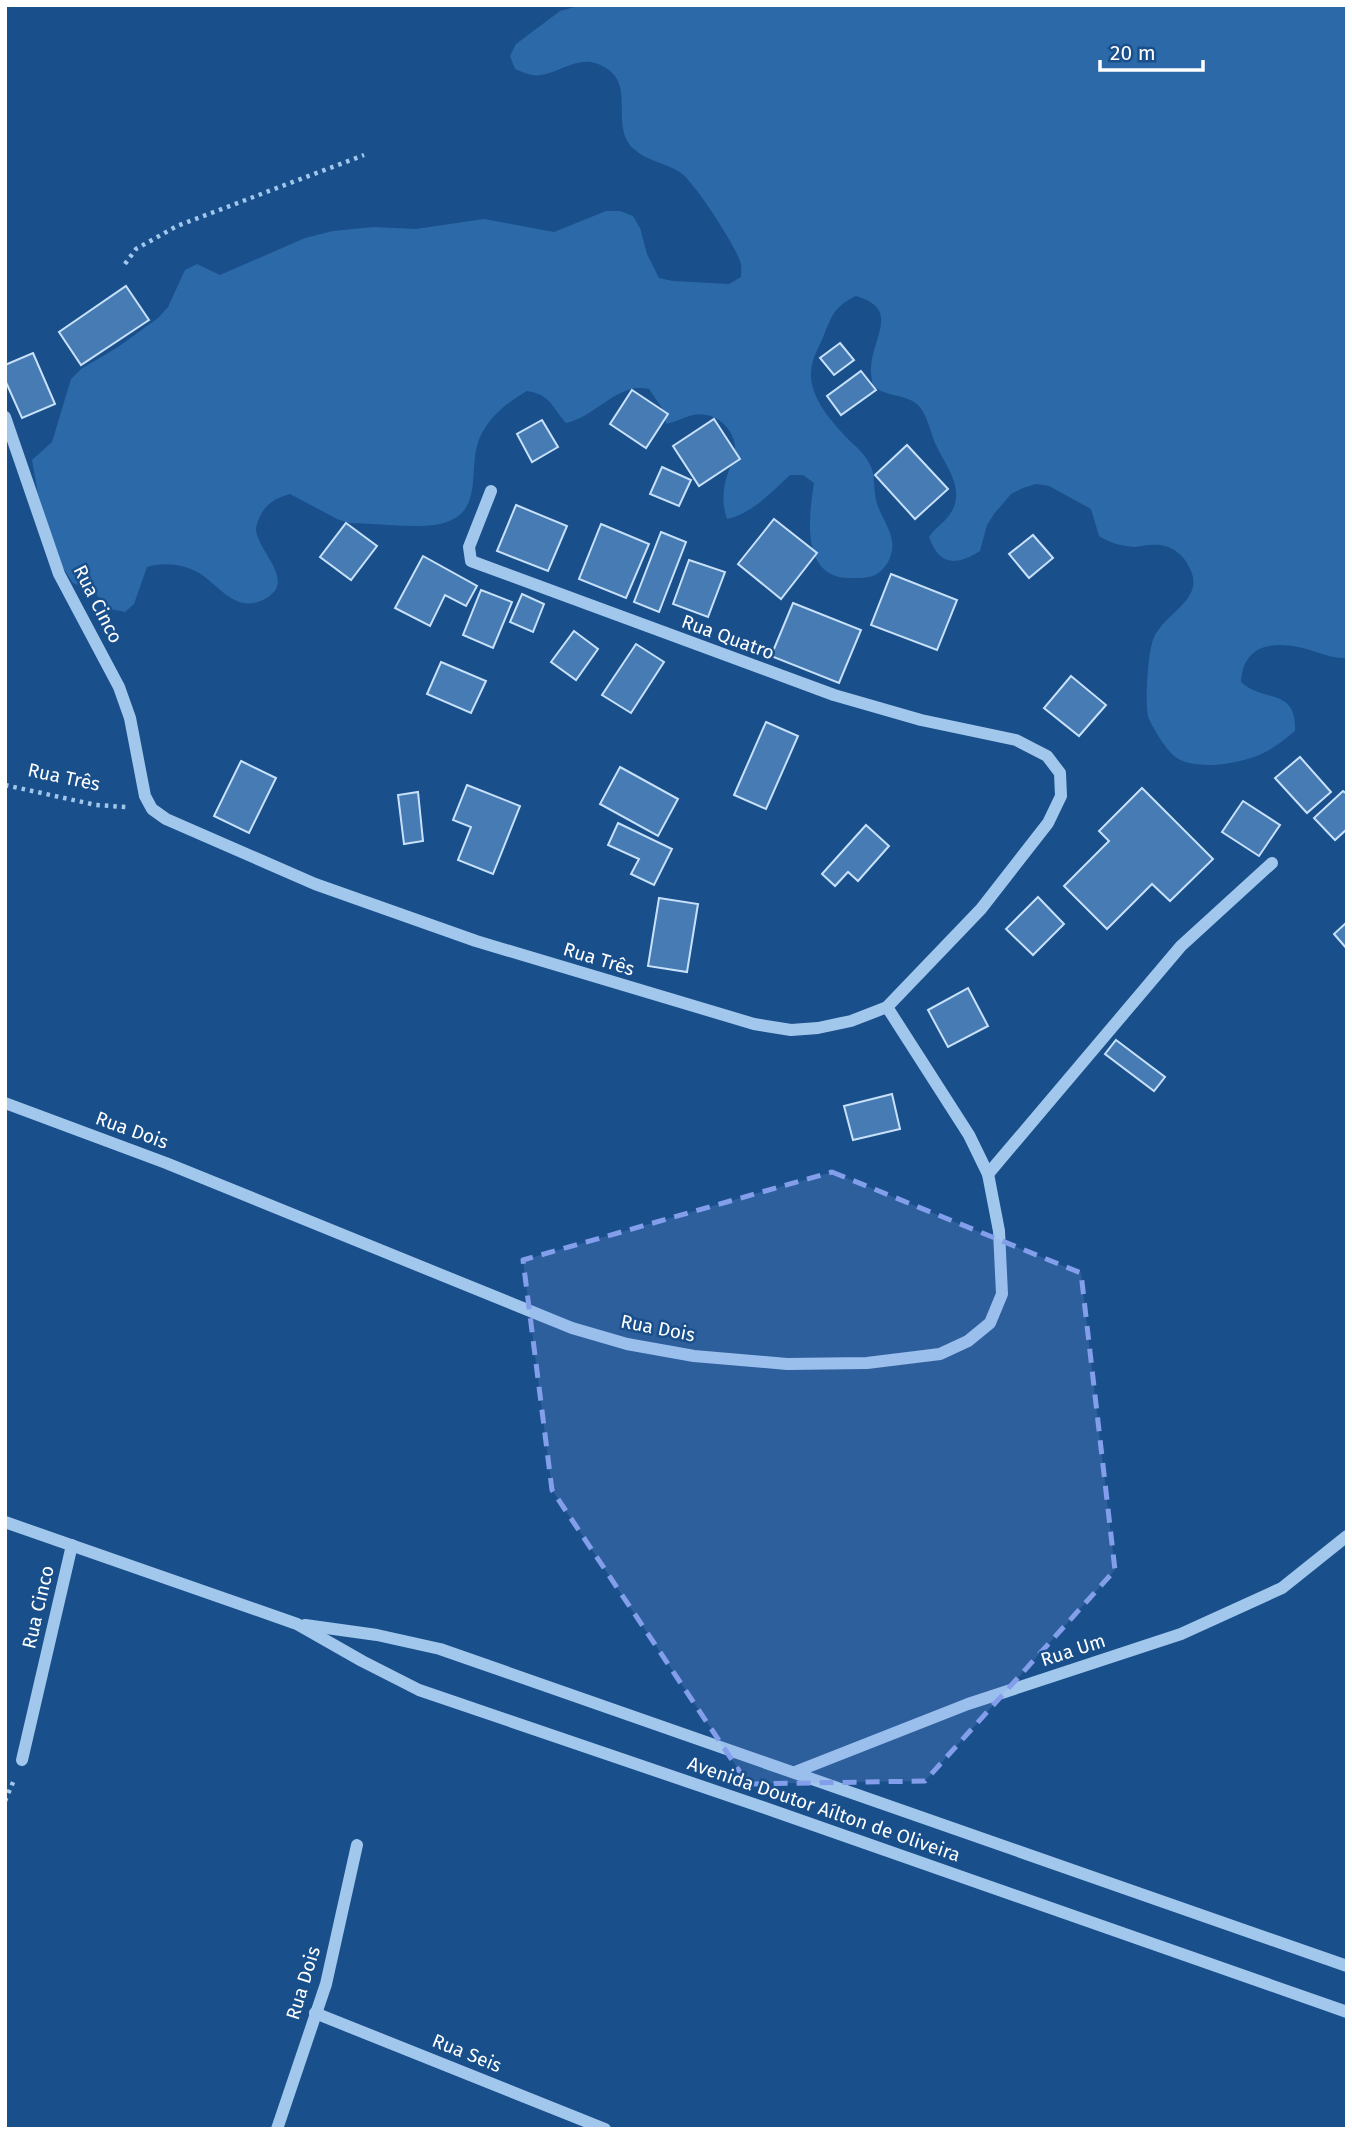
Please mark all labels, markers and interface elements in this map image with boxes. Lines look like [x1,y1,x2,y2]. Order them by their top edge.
scale bar [1100,28,1203,72]
text: 20 m [1110,40,1156,66]
street label: Rua Cinco [68,561,128,647]
street label: Rua Quatro [678,610,778,664]
street label: Rua Três [26,758,102,796]
street label: Rua Três [561,937,637,981]
street label: Rua Dois [93,1106,172,1154]
street label: Rua Dois [619,1310,697,1347]
street label: Rua Cinco [17,1563,59,1651]
street label: Rua Um [1038,1629,1108,1671]
street label: Avenida Doutor Aílton de Oliveira [685,1751,963,1867]
street label: Rua Dois [281,1943,325,2022]
street label: Rua Seis [429,2029,505,2077]

